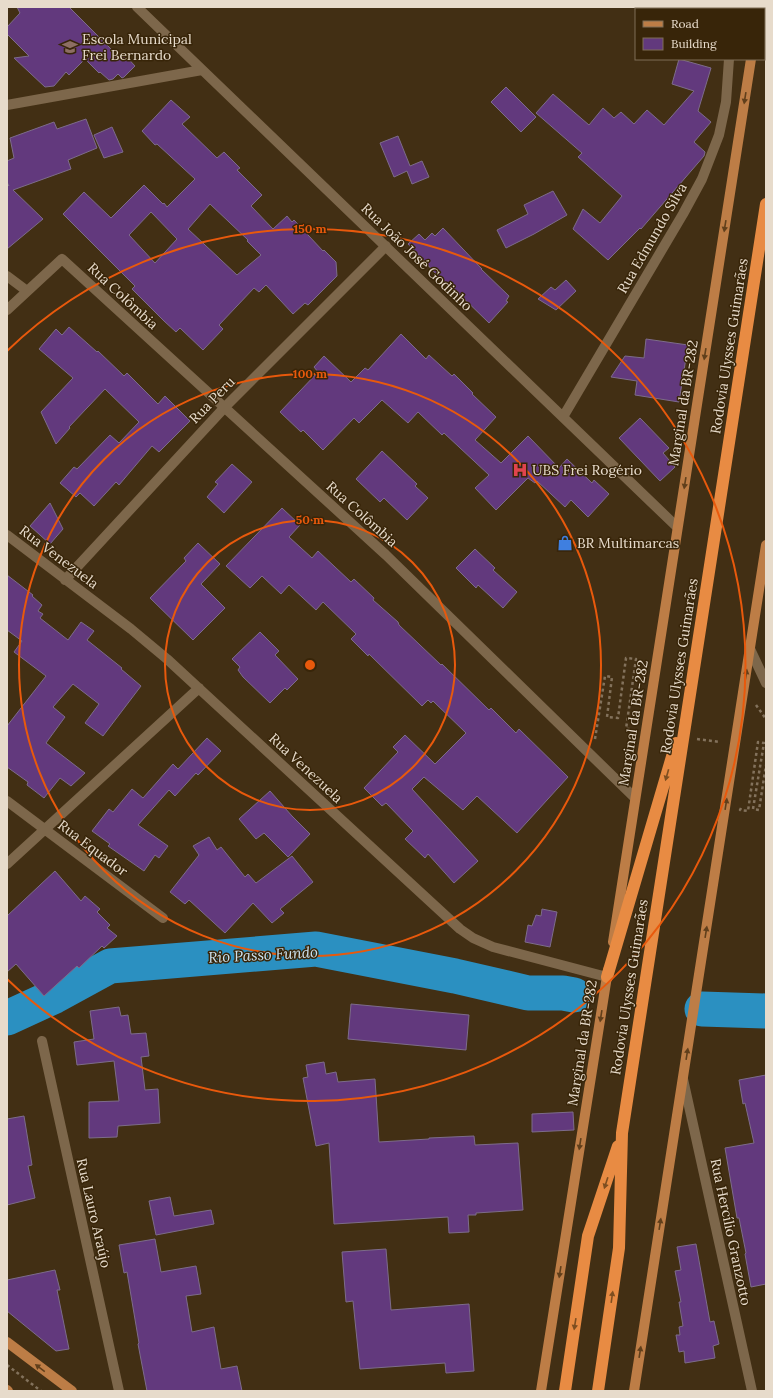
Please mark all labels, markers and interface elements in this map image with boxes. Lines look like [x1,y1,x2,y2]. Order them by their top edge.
legend [635,8,765,60]
text: Road [671,16,699,31]
place label: Escola Municipal Frei Bernardo [82,30,192,64]
text: Building [671,36,717,51]
school or university icon: Escola Municipal Frei Bernardo [61,38,79,56]
one-way arrow [742,91,748,104]
street label: Rua Edmundo Silva [613,180,691,296]
street label: Rua João José Godinho [358,199,476,315]
one-way arrow [722,220,728,232]
text: 150 m [293,221,327,236]
street label: Rodovia Ulysses Guimarães [706,257,752,435]
street label: Rua Colômbia [84,259,162,333]
street label: Marginal da BR-282 [664,339,702,467]
one-way arrow [702,348,708,361]
text: 100 m [293,366,327,381]
street label: Rua Peru [185,373,239,427]
hospital icon: UBS Frei Rogério [511,461,529,479]
place label: UBS Frei Rogério [532,461,642,479]
street label: Rua Colômbia [323,477,401,551]
one-way arrow [682,477,688,489]
text: 50 m [296,512,324,527]
street label: Rua Venezuela [16,521,102,593]
shop icon: BR Multimarcas [556,534,574,552]
place label: BR Multimarcas [577,534,679,552]
street label: Rodovia Ulysses Guimarães [656,577,702,755]
centre of rings [303,658,317,672]
street label: Marginal da BR-282 [614,659,652,787]
one-way arrow [743,669,749,681]
street label: Rua Venezuela [265,729,347,807]
one-way arrow [664,769,670,781]
one-way arrow [723,797,729,810]
street label: Rua Equador [54,816,132,880]
street label: Rodovia Ulysses Guimarães [606,898,652,1076]
one-way arrow [703,926,709,938]
water label: Rio Passo Fundo [208,942,319,967]
street label: Marginal da BR-282 [563,979,601,1107]
one-way arrow [598,1010,604,1022]
one-way arrow [684,1048,690,1060]
one-way arrow [577,1138,583,1150]
street label: Rua Lauro Araújo [73,1156,115,1270]
street label: Rua Hercílio Granzotto [707,1157,755,1307]
one-way arrow [602,1178,608,1190]
one-way arrow [657,1218,663,1230]
one-way arrow [557,1266,563,1279]
one-way arrow [609,1291,615,1303]
one-way arrow [572,1318,578,1330]
one-way arrow [637,1346,643,1359]
one-way arrow [35,1363,46,1372]

